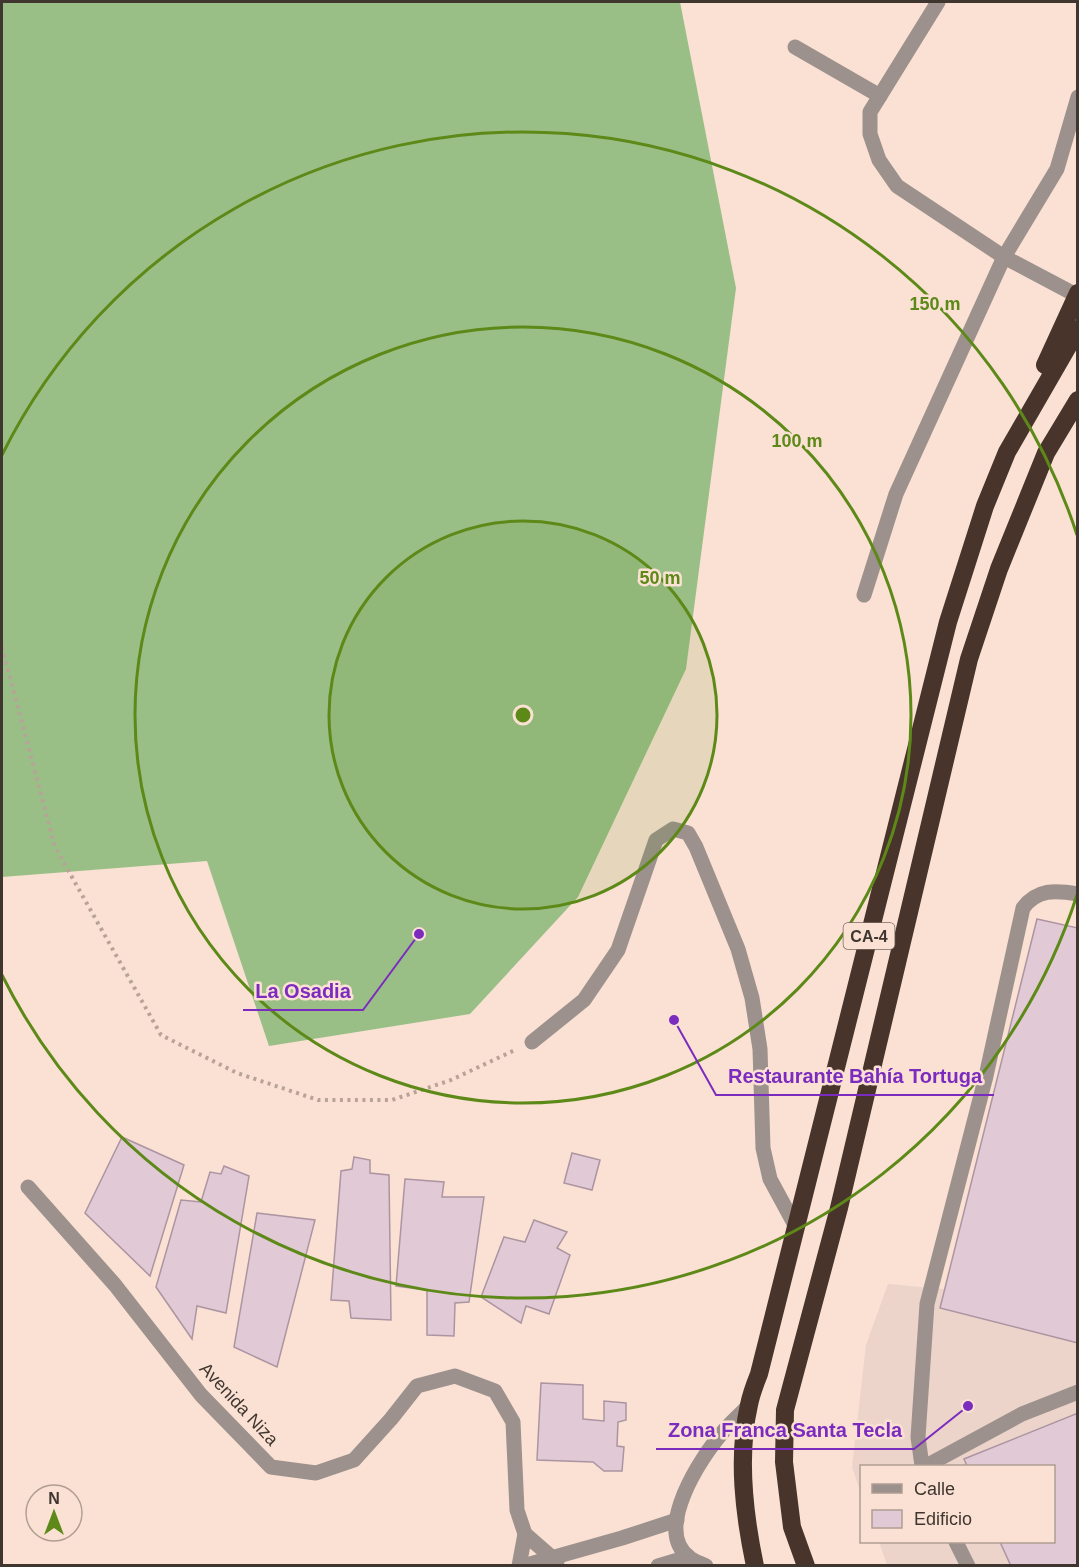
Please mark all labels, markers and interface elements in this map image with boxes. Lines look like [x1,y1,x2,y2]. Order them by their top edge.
text: 150 m [909,294,961,314]
text: 100 m [771,431,823,451]
text: 50 m [639,568,681,588]
centre of rings [513,705,533,725]
road number: CA-4 [844,923,894,949]
callout: La Osadia [243,972,363,1010]
text: La Osadia [255,980,352,1002]
callout: Restaurante Bahía Tortuga [716,1057,994,1095]
text: Restaurante Bahía Tortuga [728,1065,983,1087]
street label: Avenida Niza [196,1359,283,1450]
callout: Zona Franca Santa Tecla [656,1411,914,1449]
text: Zona Franca Santa Tecla [668,1419,903,1441]
legend [860,1465,1055,1543]
text: Calle [914,1479,955,1499]
north arrow [24,1483,84,1543]
text: N [48,1490,60,1507]
text: Edificio [914,1509,972,1529]

